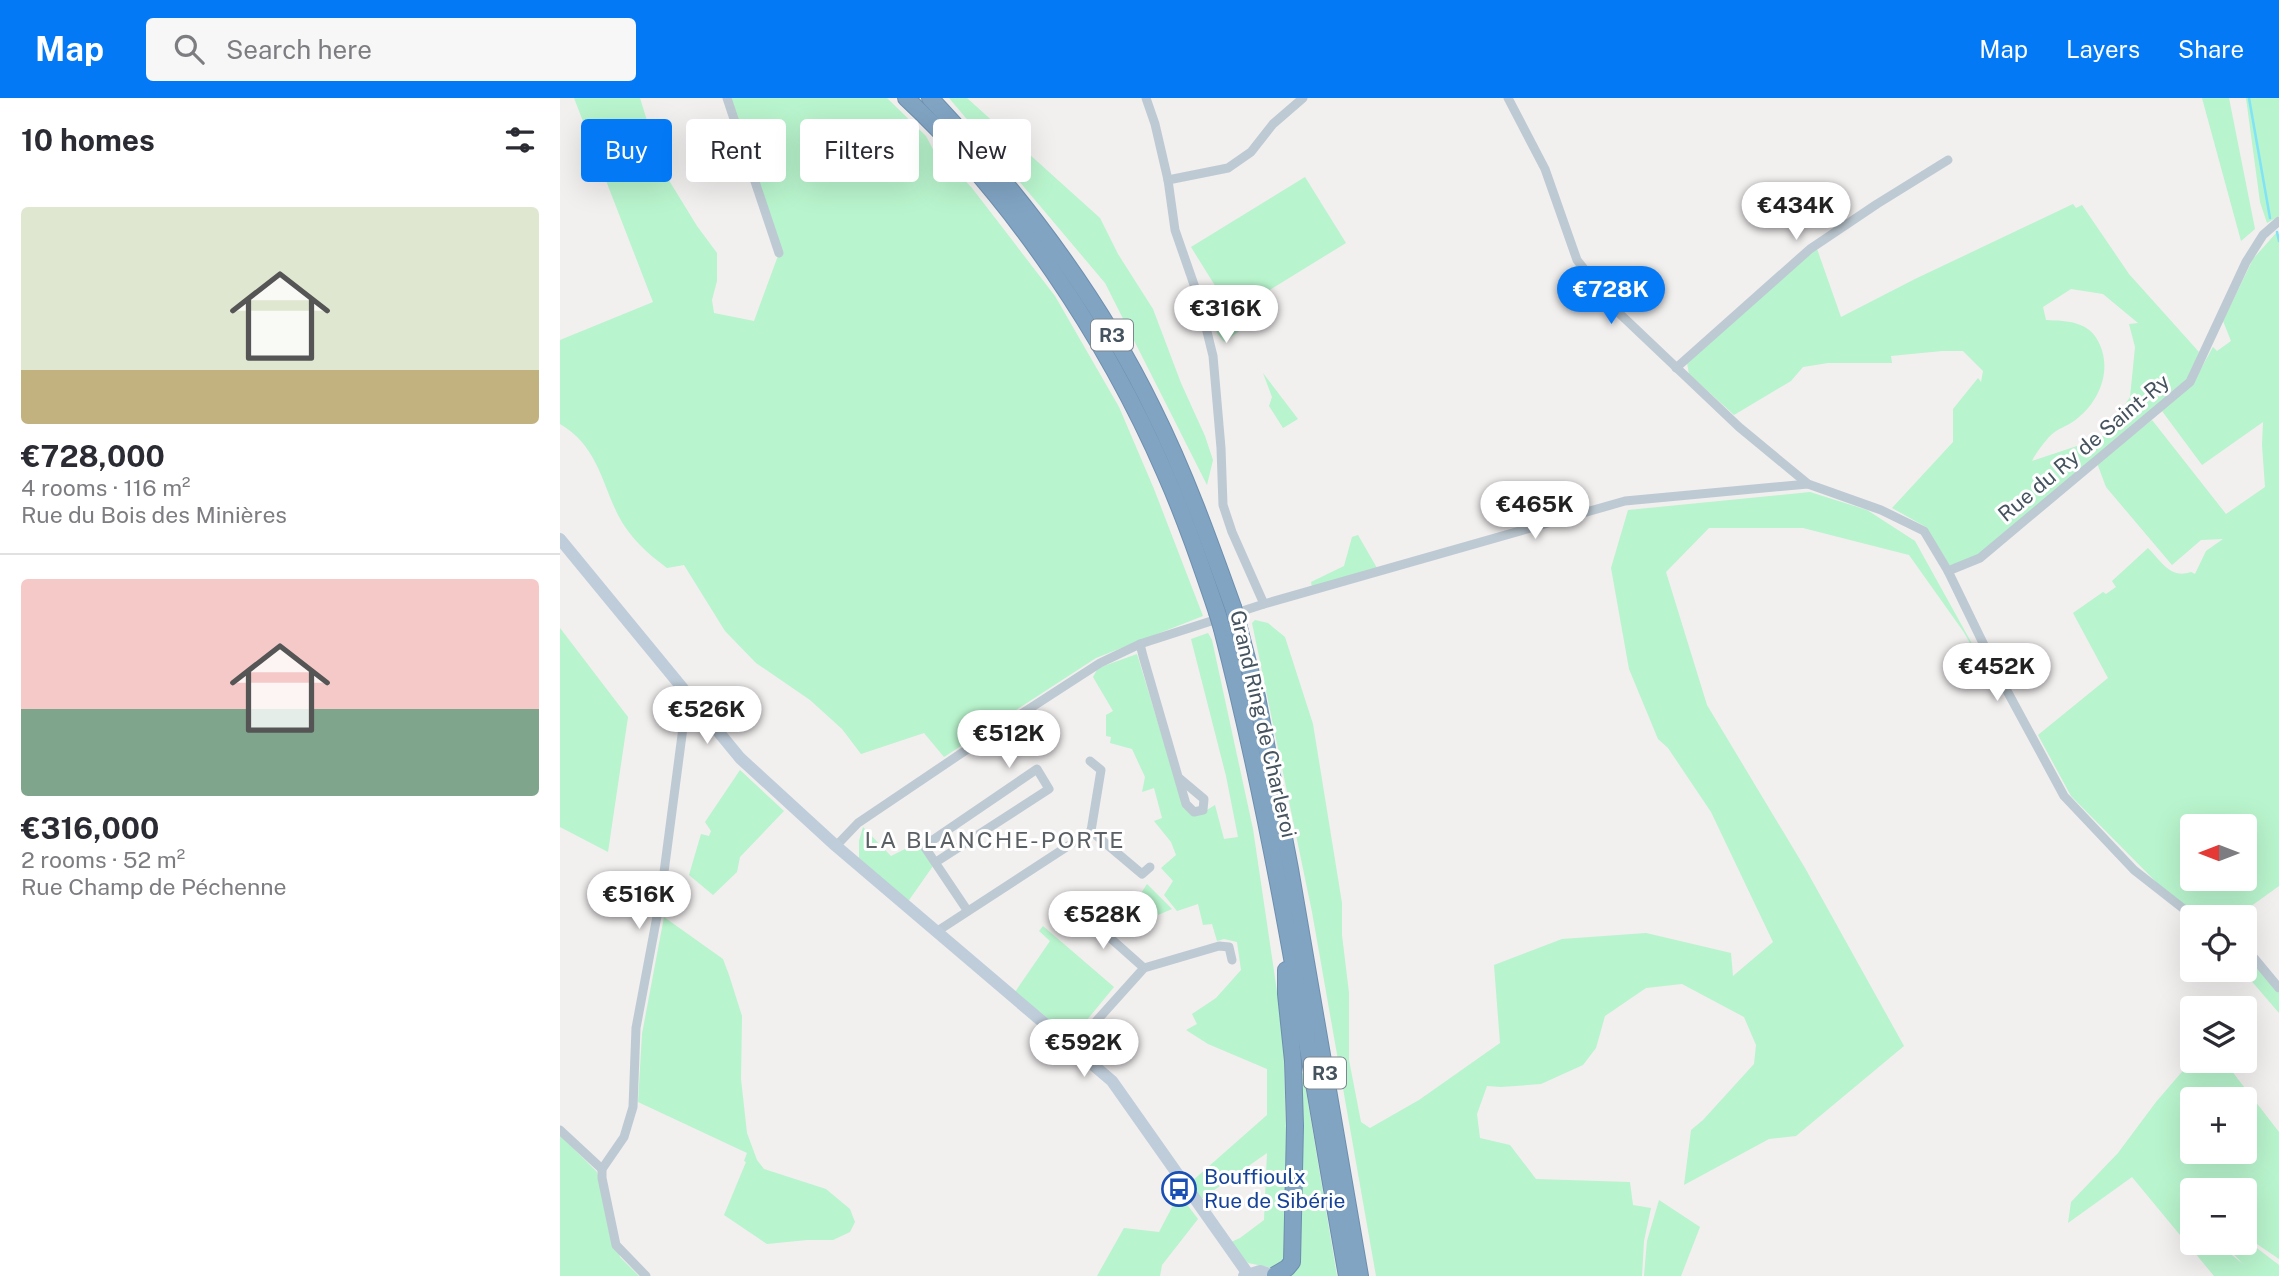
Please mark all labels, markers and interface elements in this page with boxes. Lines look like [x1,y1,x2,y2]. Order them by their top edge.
search box [146,18,636,81]
text: Map [35,30,104,68]
icon: search [170,30,208,68]
text: Search here [226,34,372,65]
text: Map [1979,35,2028,63]
text: Layers [2066,35,2140,63]
text: Share [2178,35,2244,63]
chip: Buy [581,119,672,182]
chip: Rent [686,119,786,182]
chip: Filters [800,119,919,182]
chip: New [933,119,1031,182]
icon: filters [501,121,539,159]
text: 10 homes [21,122,155,158]
pin: €434K [1747,183,1845,242]
text: €434K [1758,191,1834,218]
icon: home [217,253,343,379]
pin: €728K [1562,266,1660,326]
text: €728K [1573,275,1649,302]
pin: €316K [1177,286,1275,345]
text: €316K [1190,294,1262,321]
road number: R3 [1091,319,1133,350]
street label: Rue du Ry de Saint-Ry [1993,369,2174,527]
text: €728,000 [21,438,165,474]
text: 4 rooms · 116 m² [21,474,190,501]
pin: €465K [1486,482,1584,541]
text: €465K [1496,490,1574,517]
text: Rue du Bois des Minières [21,501,287,528]
street label: Grand Ring de Charleroi [1225,608,1302,840]
icon: home [217,625,343,751]
pin: €452K [1948,644,2046,703]
text: €452K [1959,652,2035,679]
pin: €526K [658,686,756,746]
text: €526K [669,695,745,722]
pin: €512K [960,710,1058,770]
text: €512K [973,719,1045,746]
text: €316,000 [21,810,159,846]
north arrow [2180,814,2258,891]
map controls [2180,814,2257,1255]
district label: LA BLANCHE-PORTE [864,826,1126,853]
text: 2 rooms · 52 m² [21,846,185,873]
pin: €516K [590,872,688,931]
text: Rue Champ de Péchenne [21,873,287,900]
text: €516K [603,880,675,907]
pin: €528K [1054,892,1152,951]
text: €528K [1064,900,1142,927]
button: locate [2180,905,2257,982]
button: layers [2180,996,2257,1073]
pin: €592K [1035,1020,1133,1079]
text: €592K [1046,1028,1122,1055]
road number: R3 [1304,1057,1346,1088]
button: + [2180,1087,2257,1164]
place label: Bouffioulx Rue de Sibérie [1204,1164,1345,1213]
bus stop icon: Bouffioulx Rue de Sibérie [1160,1170,1198,1208]
button: − [2180,1178,2257,1255]

